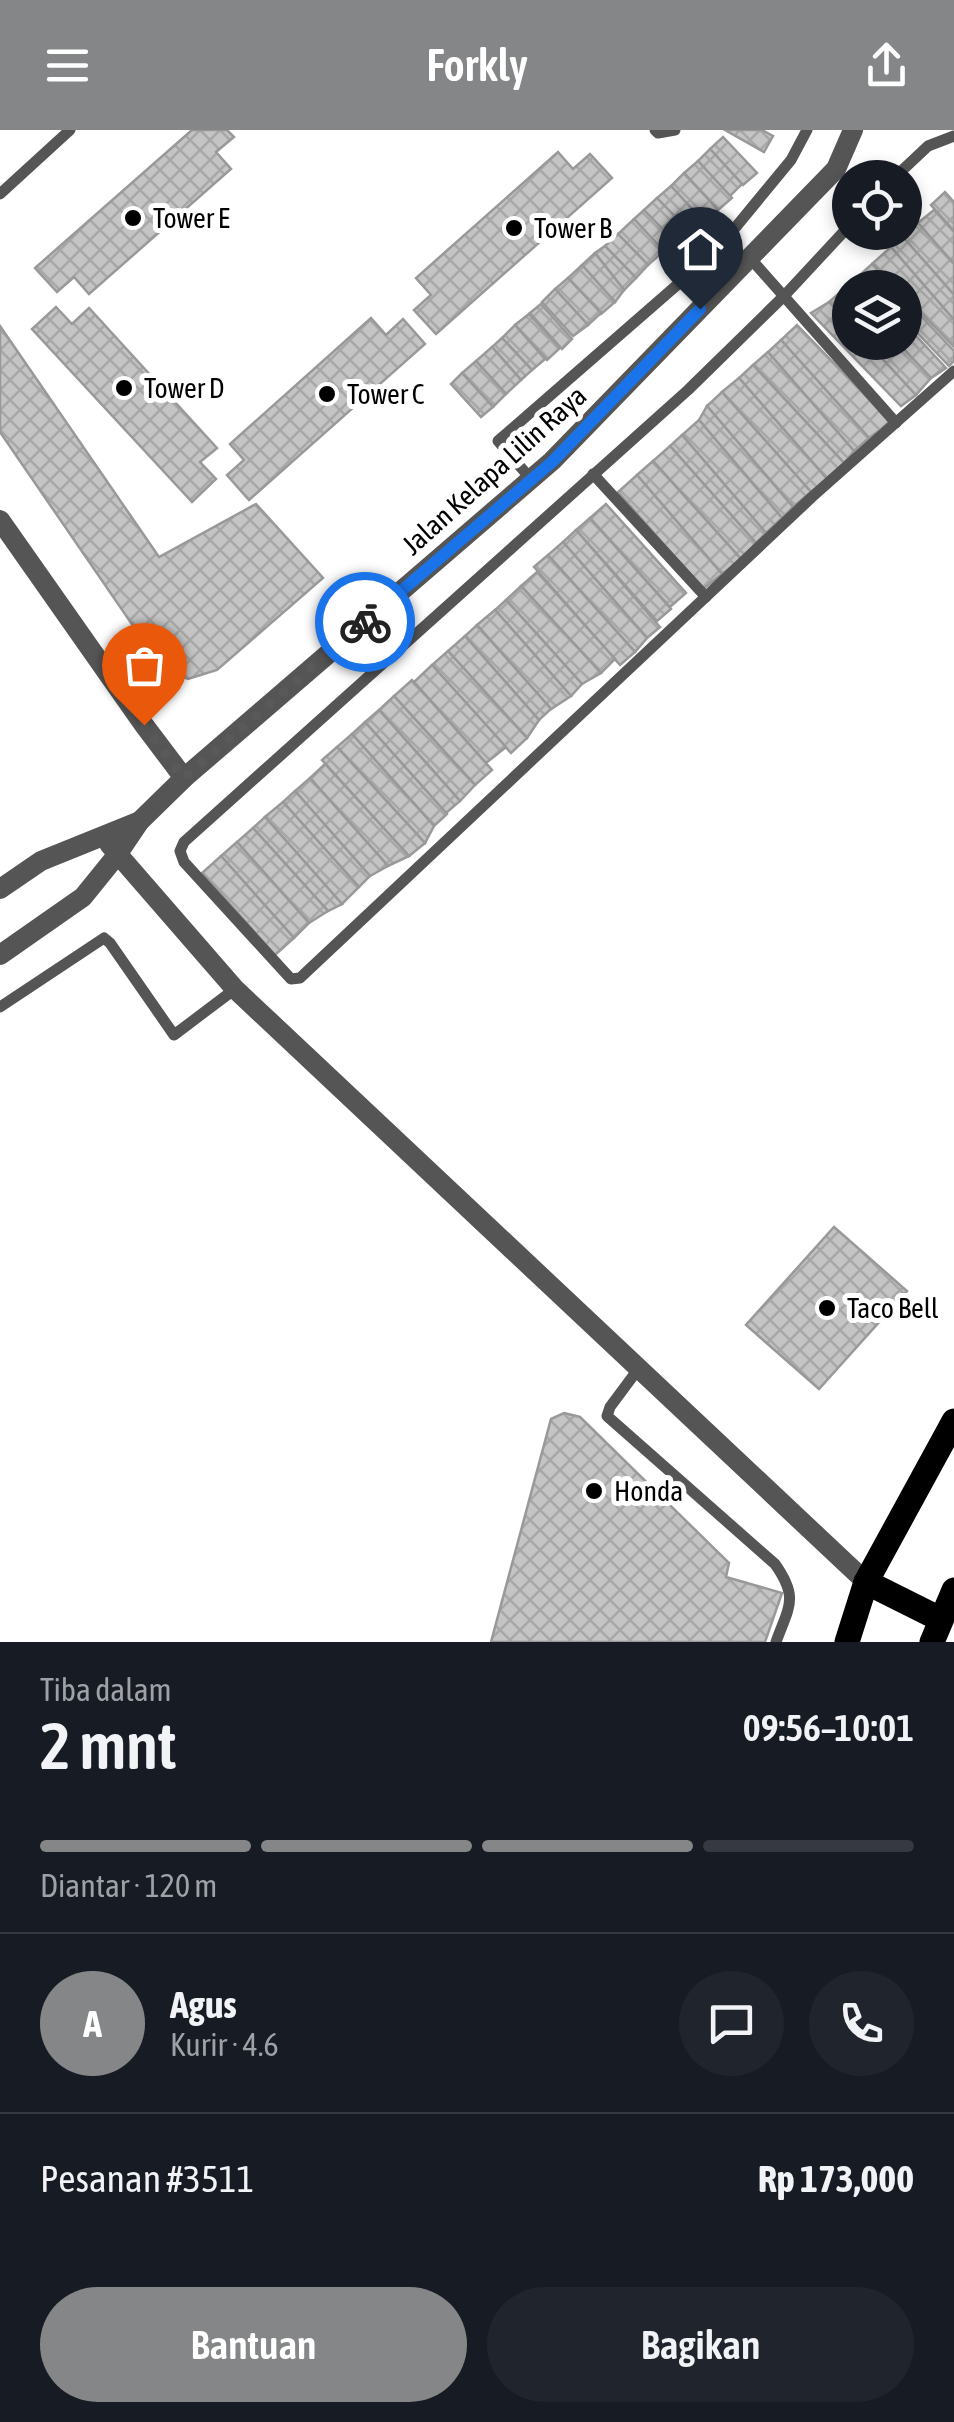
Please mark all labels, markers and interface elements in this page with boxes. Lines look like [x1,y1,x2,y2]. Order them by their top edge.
icon: menu [40,38,95,93]
icon: share [859,38,914,93]
text: Forkly [426,39,528,91]
map controls [832,160,922,360]
button: locate [832,160,922,250]
place label: Tower E [153,202,230,234]
marker: Tower E [122,207,144,229]
pin [658,207,743,310]
place label: Tower B [534,212,612,244]
marker: Tower B [503,217,525,239]
icon: home [673,222,728,277]
button: layers [832,270,922,360]
place label: Tower D [144,372,224,404]
marker: Tower D [113,377,135,399]
place label: Tower C [347,378,425,410]
street label: Jalan Kelapa Lilin Raya [396,379,592,561]
marker: Tower C [316,383,338,405]
courier [315,572,415,672]
icon: bike [338,595,393,650]
pin [102,623,187,726]
icon: bag [117,638,172,693]
place label: Taco Bell [847,1292,939,1324]
marker: Taco Bell [816,1297,838,1319]
place label: Honda [614,1475,683,1507]
marker: Honda [583,1480,605,1502]
text: Tiba dalam [40,1671,172,1708]
text: 09:56–10:01 [743,1706,914,1749]
text: 2 mnt [40,1708,177,1783]
text: Diantar · 120 m [40,1867,217,1904]
button: chat [679,1971,784,2076]
button: phone [809,1971,914,2076]
text: Agus [170,1983,237,2026]
text: A [83,2002,102,2045]
text: Kurir · 4.6 [170,2026,278,2063]
text: Pesanan #3511 [40,2157,254,2200]
text: Rp 173,000 [758,2157,914,2200]
button: Bantuan [40,2287,467,2402]
button: Bagikan [487,2287,914,2402]

